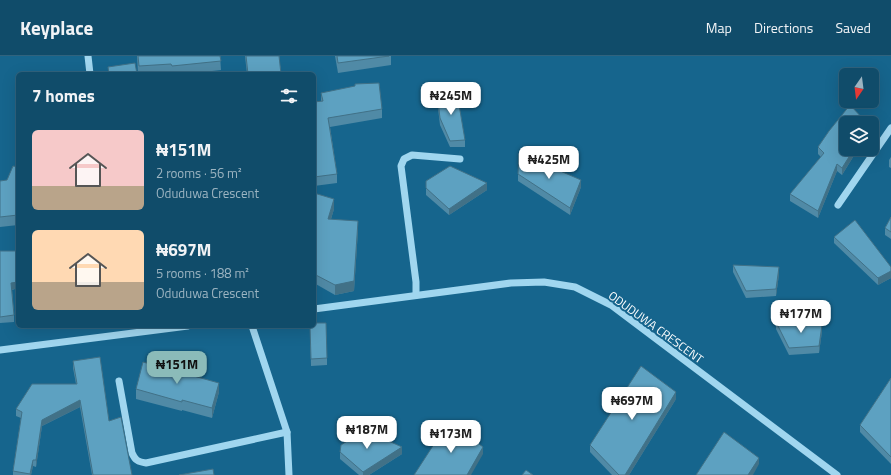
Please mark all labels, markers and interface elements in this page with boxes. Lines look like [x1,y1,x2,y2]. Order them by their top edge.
text: Keyplace [20,13,93,42]
text: Map [706,17,732,38]
text: Directions [754,17,813,38]
text: Saved [835,17,871,38]
north arrow [839,68,879,108]
map controls [839,68,879,156]
pin: ₦245M [423,82,479,116]
text: 7 homes [32,83,95,109]
icon: filters [278,85,300,107]
text: ₦245M [430,85,472,105]
button: layers [839,116,879,156]
text: ₦151M [156,137,211,163]
icon: home [64,146,112,194]
pin: ₦425M [521,146,577,180]
text: ₦425M [528,149,570,169]
text: 2 rooms · 56 m² [156,163,242,183]
text: Oduduwa Crescent [156,183,259,203]
text: ₦697M [156,237,211,263]
icon: home [64,246,112,294]
text: 5 rooms · 188 m² [156,263,249,283]
text: Oduduwa Crescent [156,283,259,303]
street label: ODUDUWA CRESCENT [604,286,708,368]
pin: ₦177M [773,300,829,334]
text: ₦177M [780,303,822,323]
pin: ₦151M [149,351,205,385]
text: ₦151M [156,354,198,374]
pin: ₦697M [604,387,660,421]
text: ₦697M [611,390,653,410]
pin: ₦187M [339,416,395,450]
text: ₦187M [346,419,388,439]
pin: ₦173M [423,420,479,454]
text: ₦173M [430,423,472,443]

